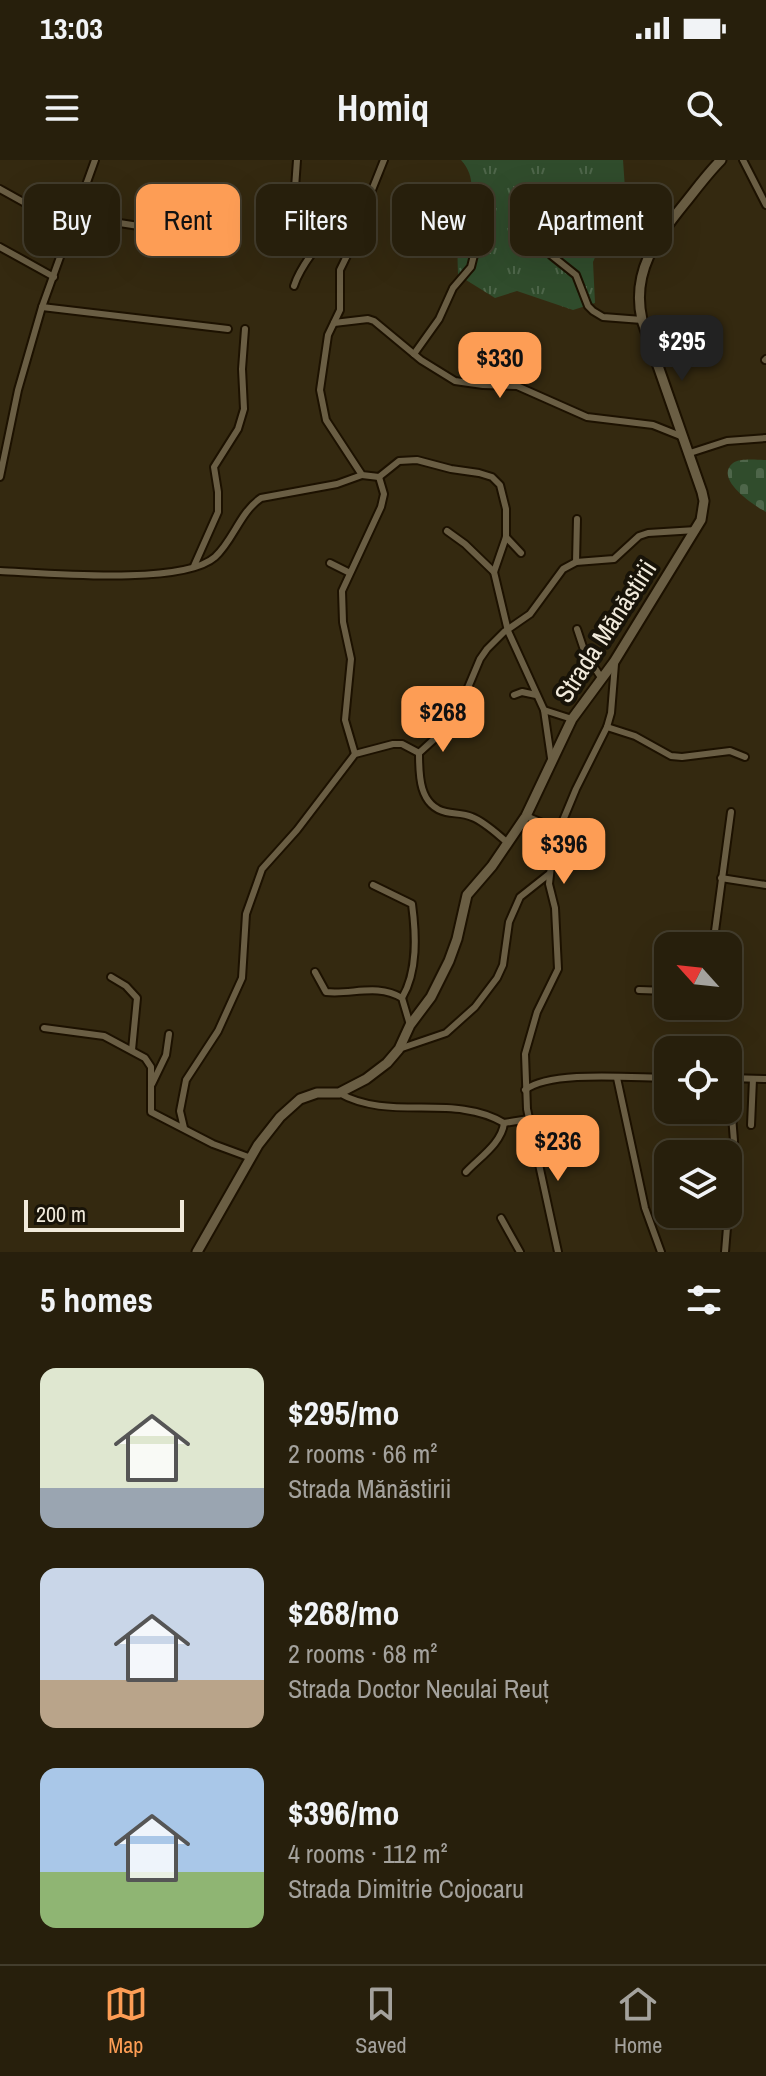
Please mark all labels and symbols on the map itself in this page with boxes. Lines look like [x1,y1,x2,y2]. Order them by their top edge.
pin: $295 [635,315,729,383]
pin: $330 [453,332,547,400]
street label: Strada Mănăstirii [546,553,664,709]
pin: $268 [396,686,490,754]
pin: $396 [517,818,611,886]
north arrow [654,932,742,1020]
pin: $236 [511,1115,605,1183]
scale bar [24,1196,184,1232]

